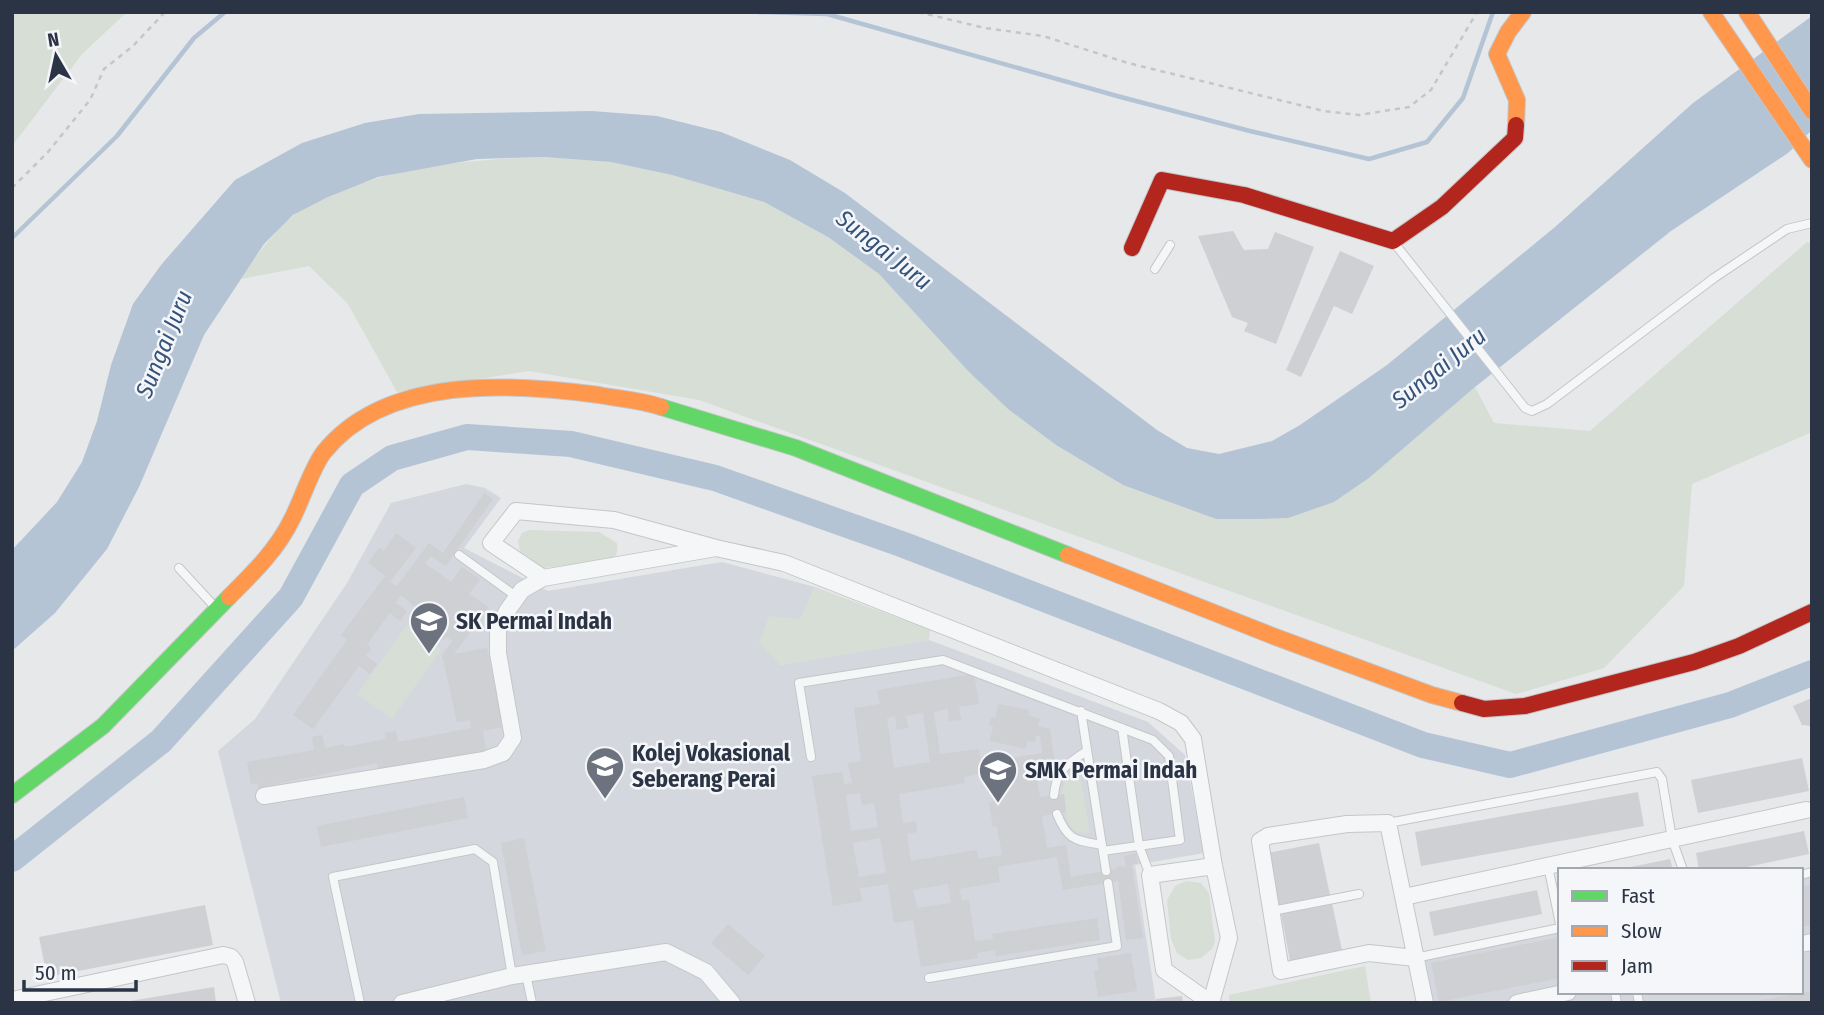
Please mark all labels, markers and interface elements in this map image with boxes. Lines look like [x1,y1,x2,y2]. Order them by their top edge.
north arrow [21,21,91,91]
text: N [46,27,61,52]
water label: Sungai Juru [830,204,937,296]
water label: Sungai Juru [129,286,198,403]
water label: Sungai Juru [1385,322,1492,415]
school or university icon: SK Permai Indah [408,600,450,655]
place label: SK Permai Indah [456,607,612,635]
place label: Kolej Vokasional Seberang Perai [632,739,791,793]
school or university icon: Kolej Vokasional Seberang Perai [584,745,626,800]
school or university icon: SMK Permai Indah [977,749,1019,804]
place label: SMK Permai Indah [1025,756,1197,784]
legend [1558,868,1803,994]
text: Fast [1621,883,1655,909]
text: Slow [1621,918,1662,944]
scale bar [24,948,136,992]
text: Jam [1621,953,1653,979]
text: 50 m [35,960,77,986]

